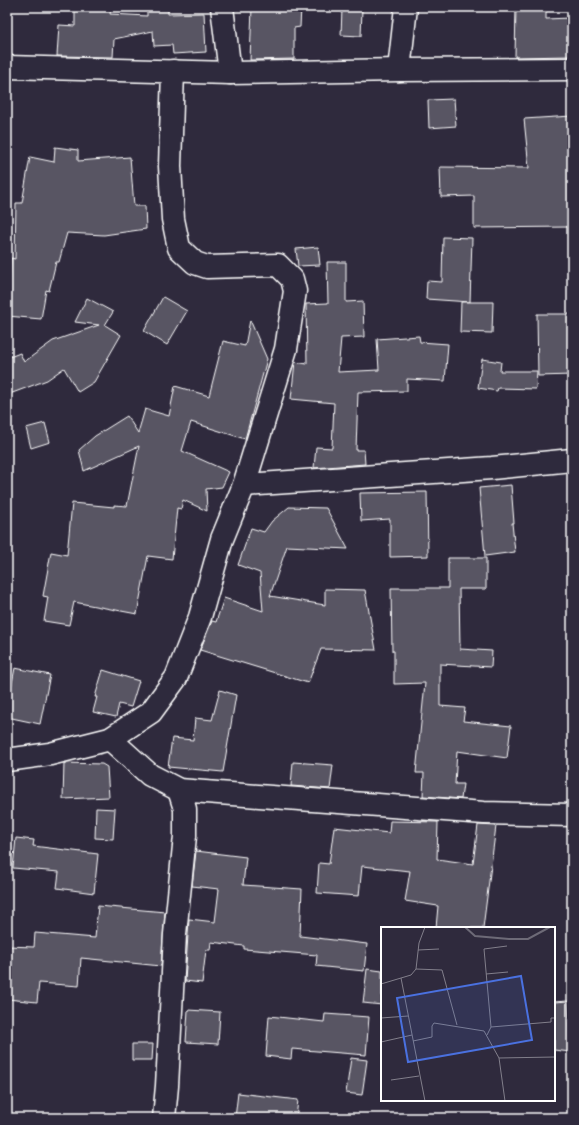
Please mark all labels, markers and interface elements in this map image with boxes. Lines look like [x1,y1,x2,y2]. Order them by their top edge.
inset map [381,927,555,1101]

